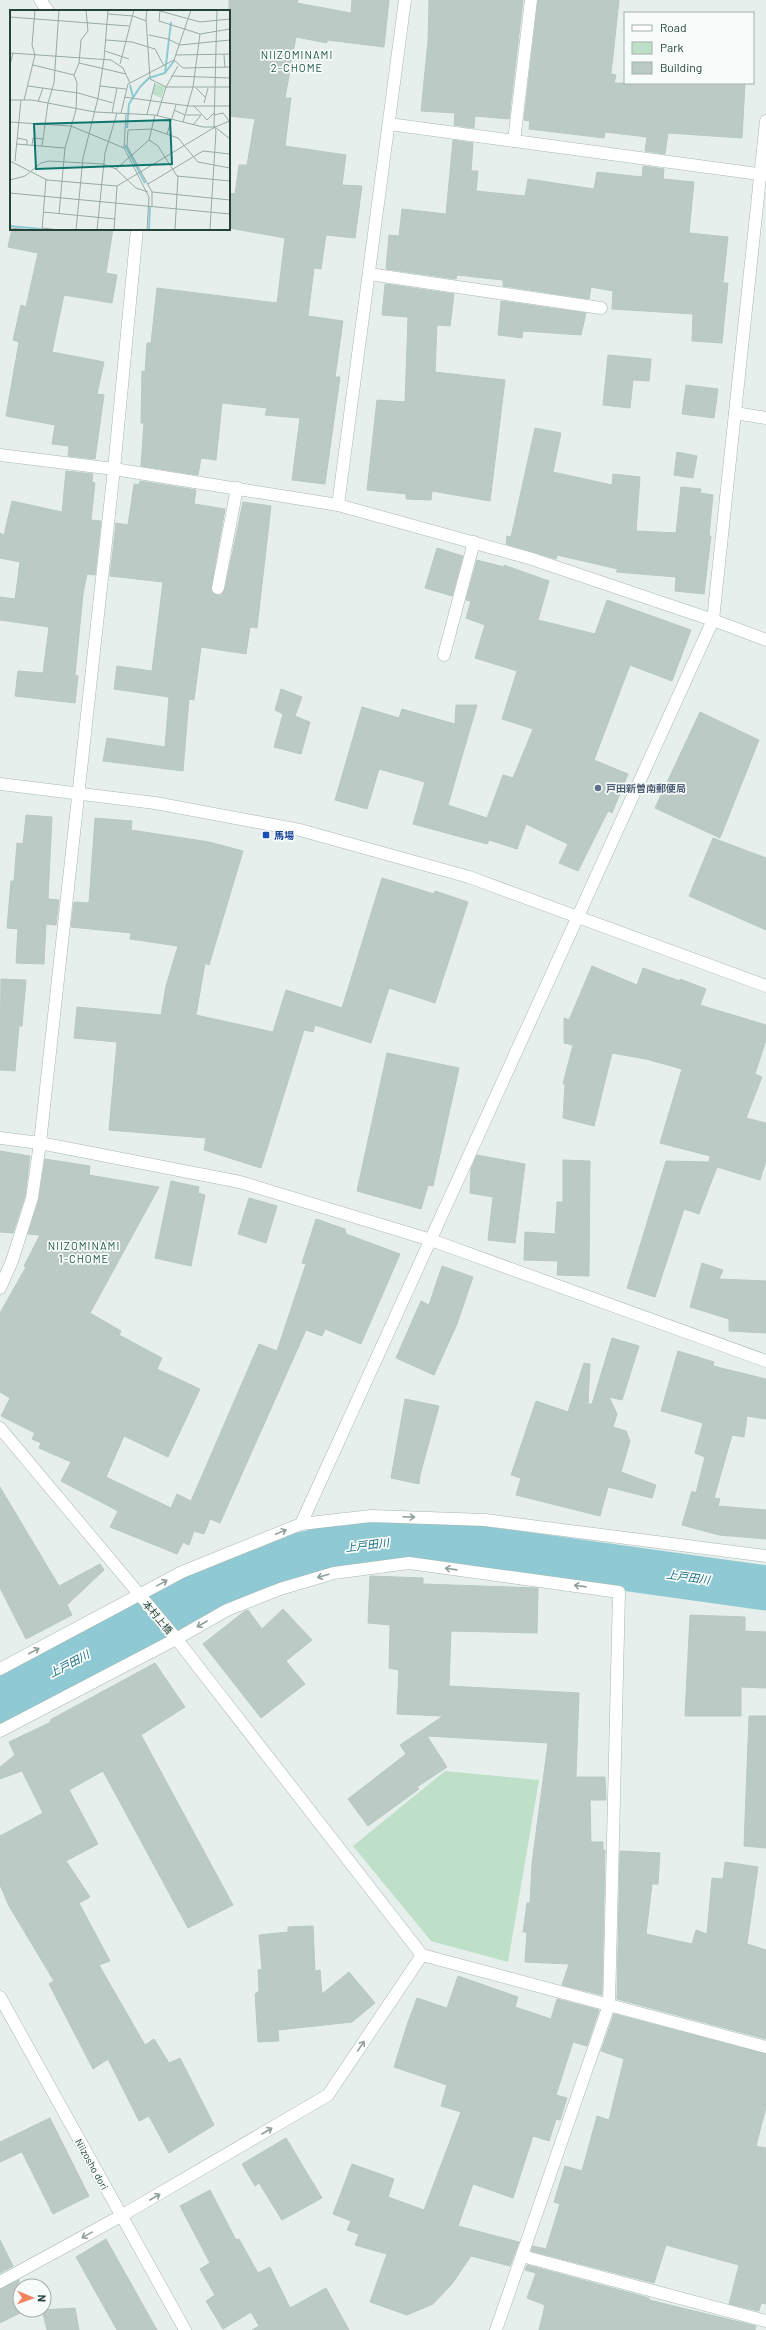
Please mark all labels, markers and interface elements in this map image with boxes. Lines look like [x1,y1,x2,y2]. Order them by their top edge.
inset map [10,10,230,230]
legend [624,12,754,84]
text: Road [660,20,687,34]
text: Park [660,40,684,54]
district label: NIIZOMINAMI 2-CHOME [261,48,333,74]
text: Building [660,60,702,74]
place label: 戸田新曽南郵便局 [606,782,686,794]
marker: 戸田新曽南郵便局 [593,783,603,793]
place label: 馬場 [274,829,294,841]
marker: 馬場 [261,830,271,840]
district label: NIIZOMINAMI 1-CHOME [48,1239,120,1265]
one-way arrow [402,1513,415,1521]
one-way arrow [275,1528,287,1536]
water label: 上戸田川 [344,1535,391,1554]
one-way arrow [445,1565,458,1573]
water label: 上戸田川 [665,1567,712,1586]
one-way arrow [316,1573,329,1580]
one-way arrow [155,1579,167,1587]
one-way arrow [574,1582,587,1590]
street label: 本村上橋 [141,1598,175,1636]
one-way arrow [196,1621,208,1629]
one-way arrow [28,1647,40,1654]
water label: 上戸田川 [46,1647,92,1680]
one-way arrow [358,2040,366,2052]
one-way arrow [261,2126,273,2134]
street label: Niizosho dori [73,2136,111,2192]
one-way arrow [149,2192,161,2200]
one-way arrow [81,2232,93,2239]
north arrow [12,2278,52,2318]
text: N [36,2294,49,2302]

